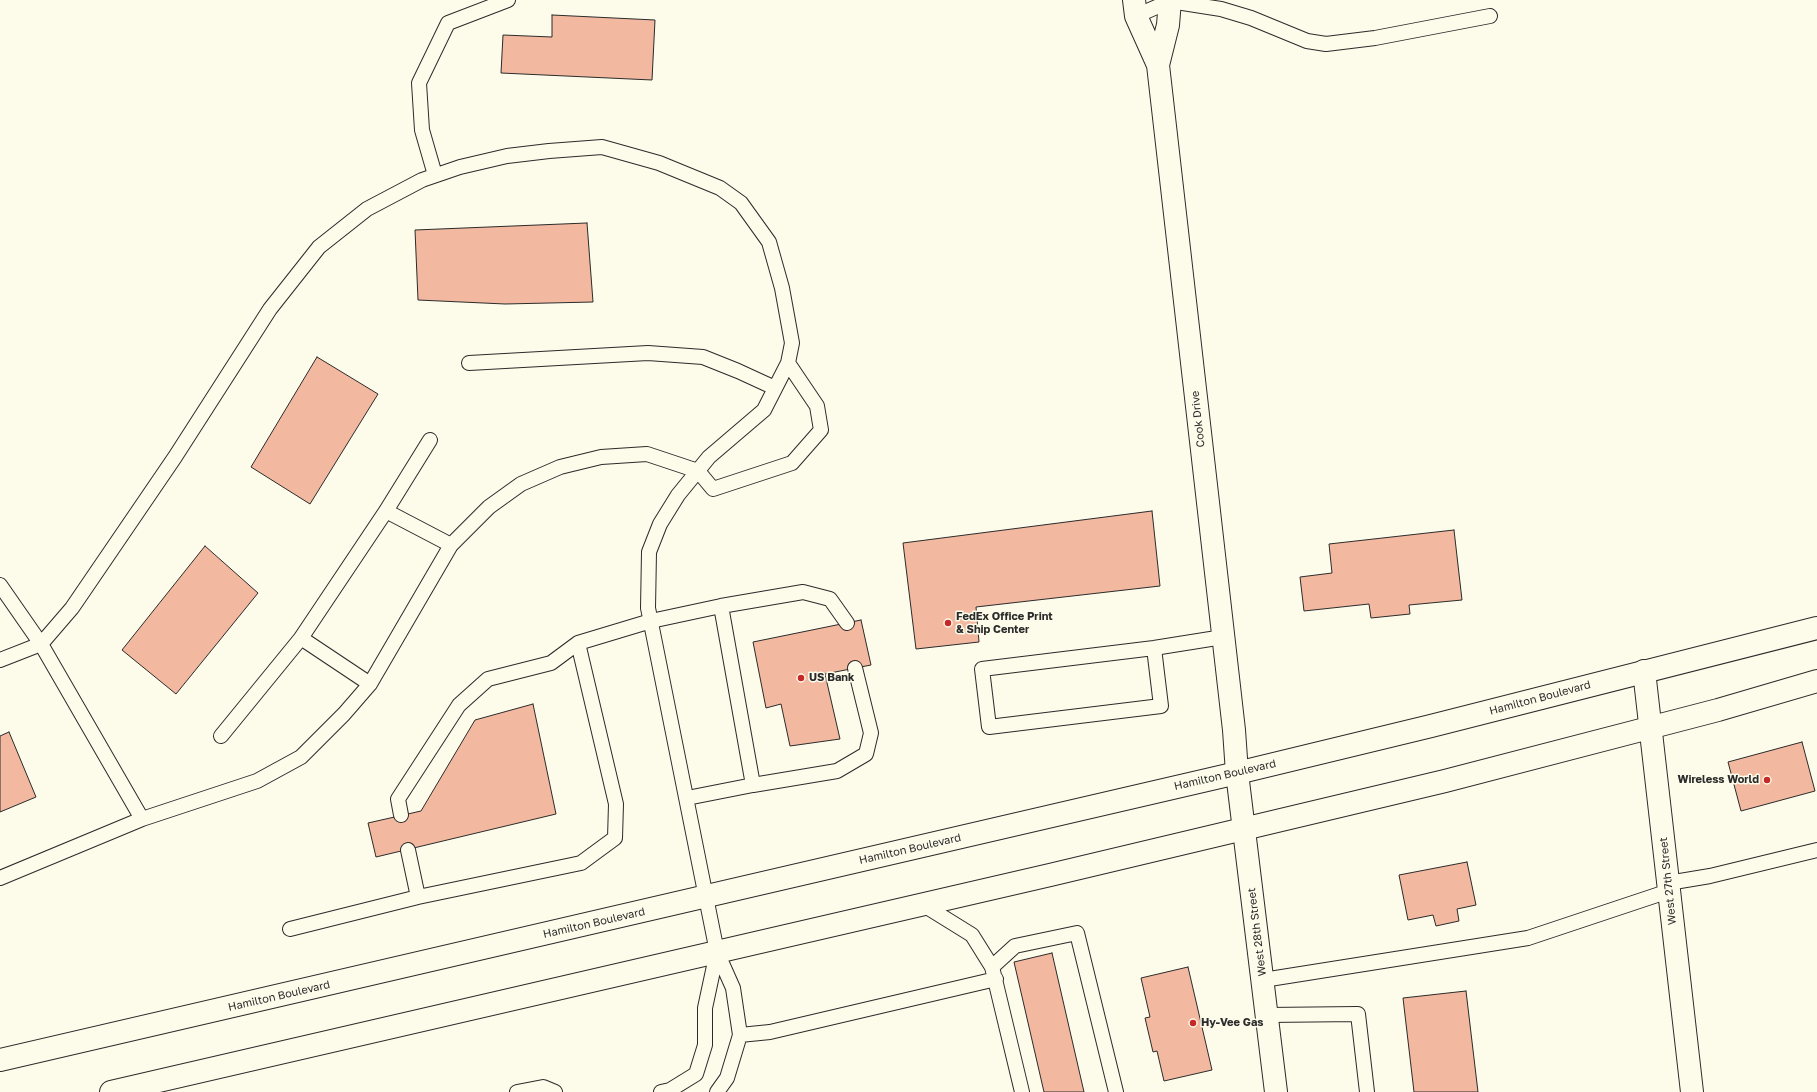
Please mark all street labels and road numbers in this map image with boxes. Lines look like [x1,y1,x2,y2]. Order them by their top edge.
street label: Cook Drive [1188,390,1208,448]
street label: Hamilton Boulevard [1488,678,1592,718]
street label: Hamilton Boulevard [1173,757,1277,793]
street label: Hamilton Boulevard [858,831,962,867]
street label: West 27th Street [1657,836,1679,926]
street label: West 28th Street [1245,887,1269,977]
street label: Hamilton Boulevard [542,905,646,941]
street label: Hamilton Boulevard [227,978,331,1014]

